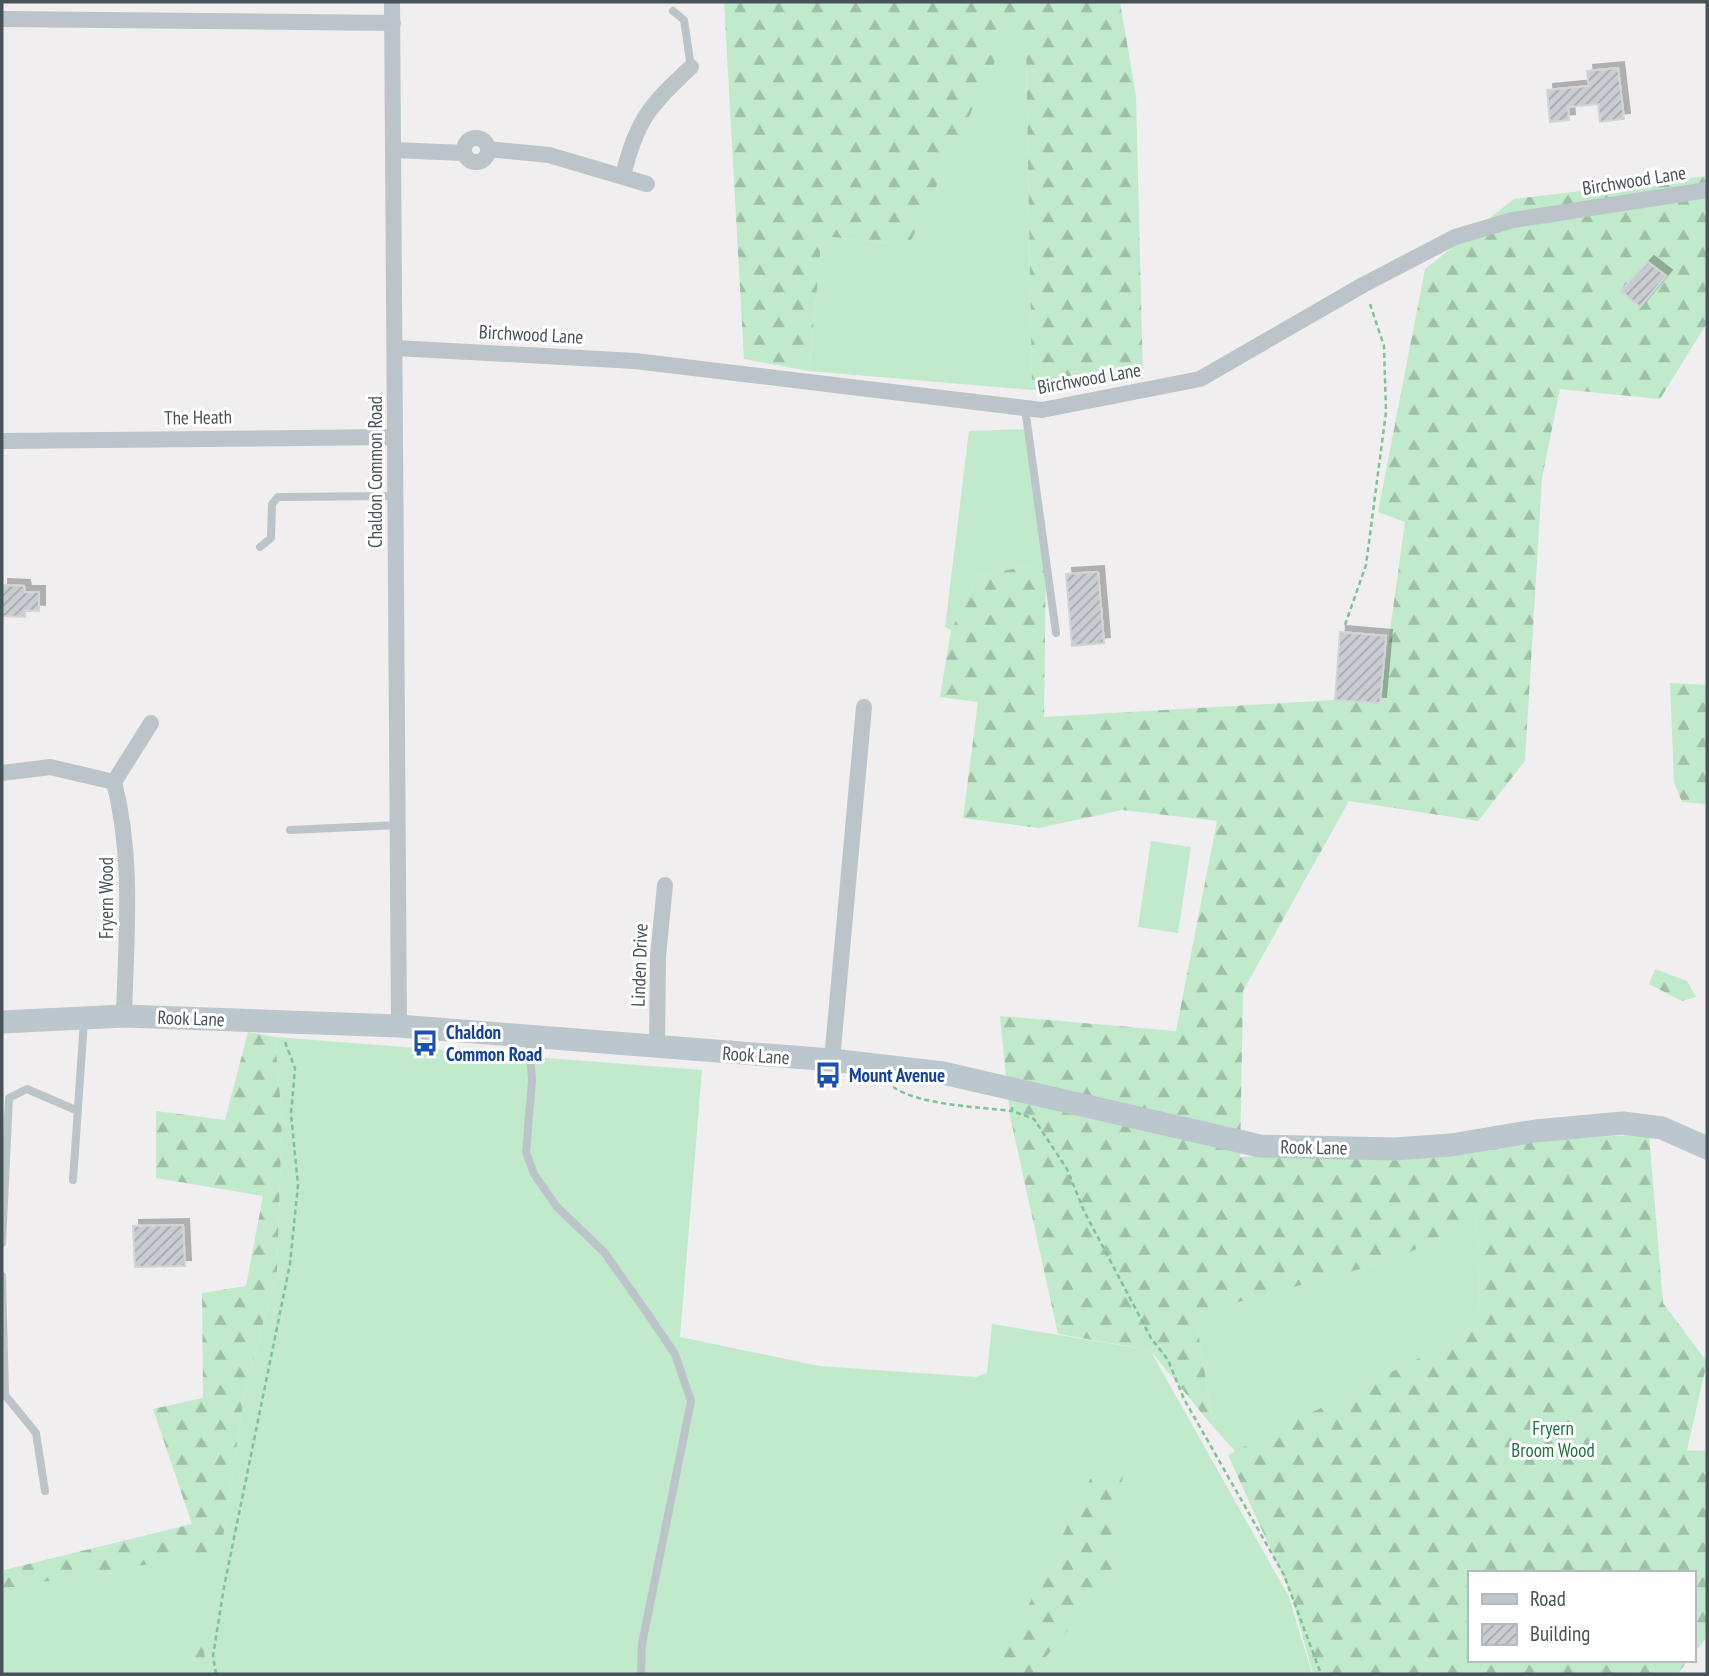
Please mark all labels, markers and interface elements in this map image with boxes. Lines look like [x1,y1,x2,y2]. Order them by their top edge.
street label: Birchwood Lane [1581,160,1688,200]
street label: Birchwood Lane [478,319,584,349]
street label: Birchwood Lane [1035,357,1143,399]
street label: Chaldon Common Road [363,396,387,548]
street label: The Heath [164,404,232,430]
street label: Fryern Wood [94,857,118,939]
street label: Linden Drive [626,923,652,1007]
street label: Rook Lane [157,1005,225,1031]
place label: Chaldon Common Road [446,1020,542,1066]
bus stop icon: Chaldon Common Road [410,1028,440,1058]
street label: Rook Lane [722,1041,790,1069]
bus stop icon: Mount Avenue [813,1060,843,1090]
place label: Mount Avenue [849,1063,945,1087]
street label: Rook Lane [1280,1134,1348,1160]
park label: Fryern Broom Wood [1511,1416,1595,1462]
legend [1468,1571,1695,1662]
text: Road [1530,1585,1566,1612]
text: Building [1530,1620,1590,1647]

